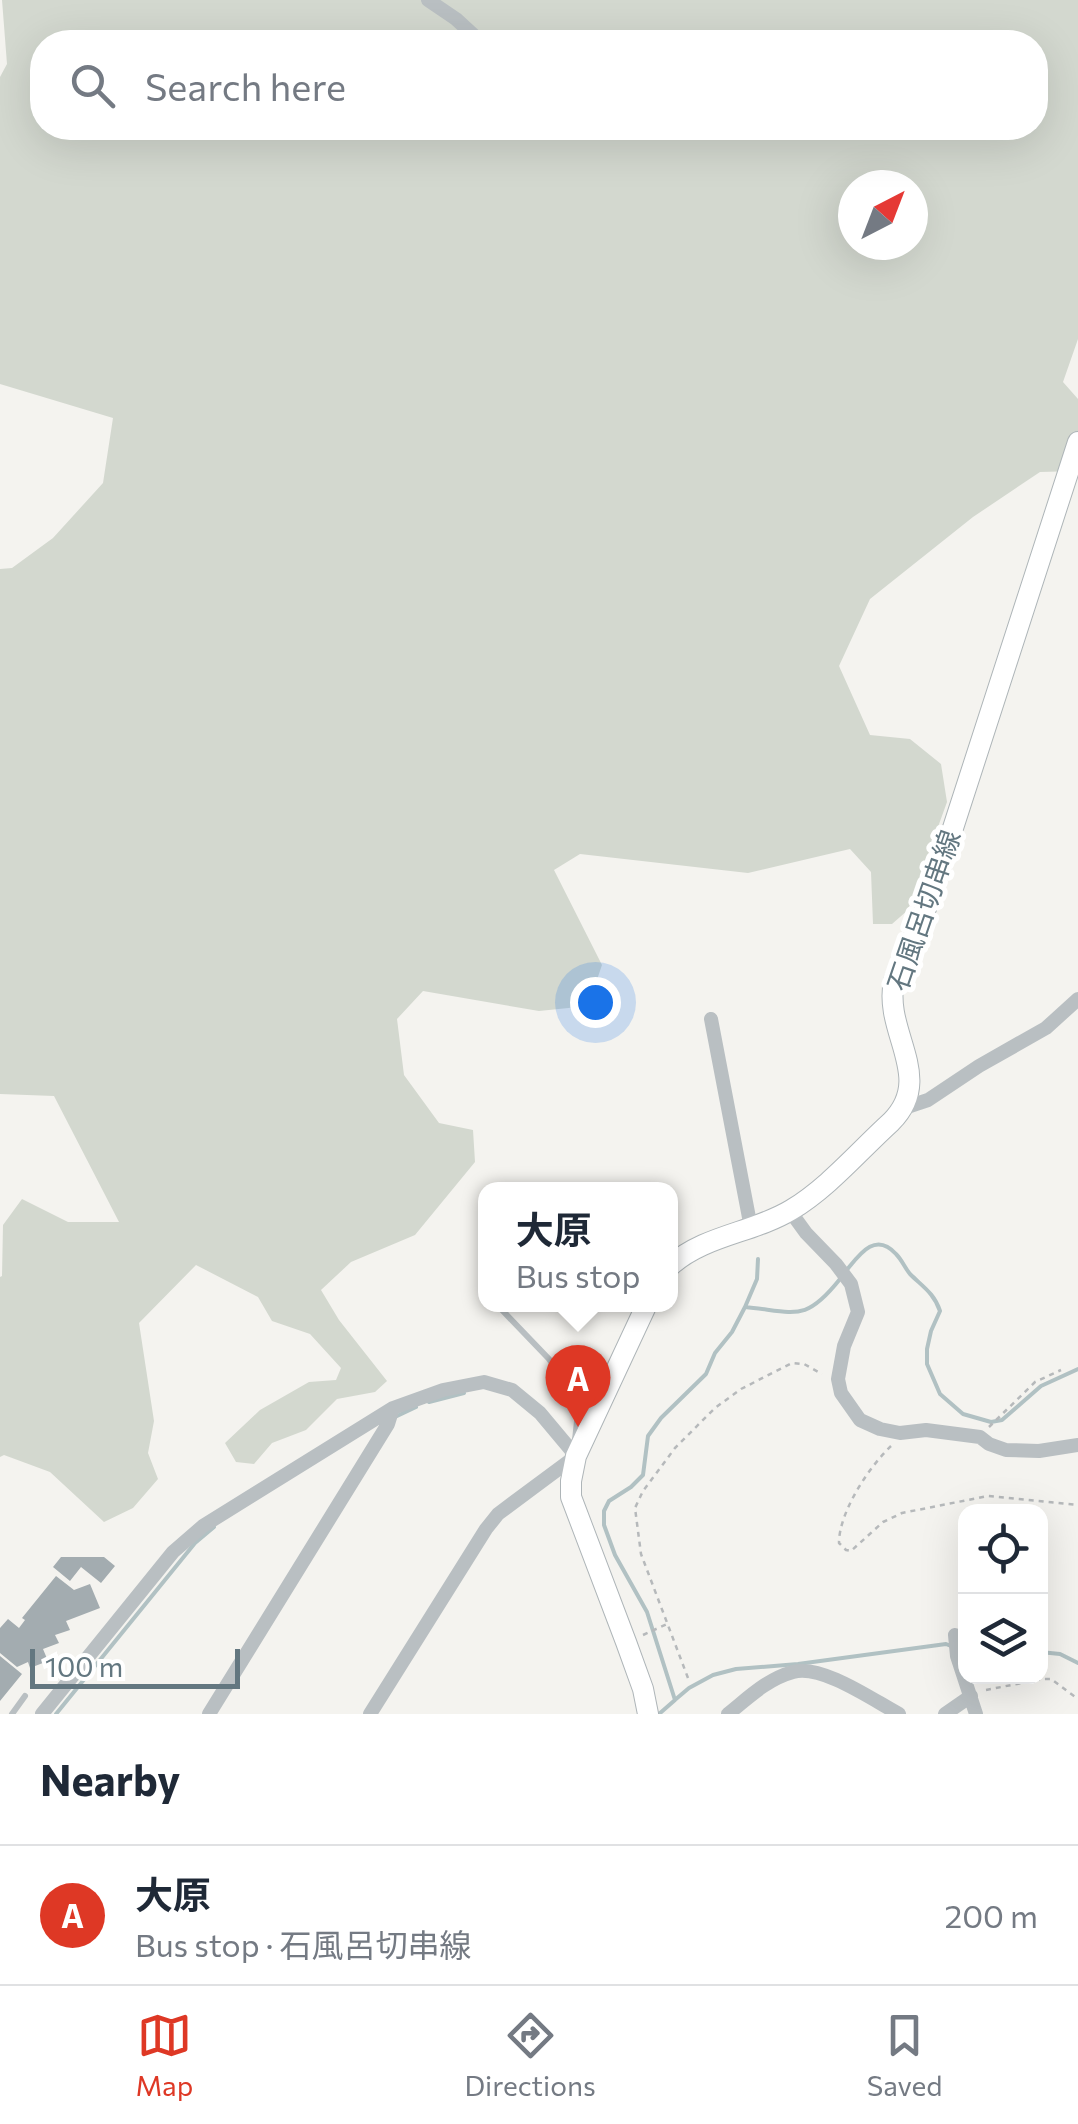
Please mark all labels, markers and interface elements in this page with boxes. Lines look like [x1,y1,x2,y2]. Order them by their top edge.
search box [30,30,1048,140]
icon: search [65,58,120,113]
text: Search here [145,62,346,109]
north arrow [838,170,928,260]
street label: 石風呂切串線 [880,825,966,995]
your location [570,977,621,1028]
popup [478,1182,678,1312]
text: 大原 [516,1205,592,1252]
text: Bus stop [516,1255,640,1295]
pin: A [546,1344,610,1427]
map controls [958,1504,1048,1684]
button: locate [958,1504,1048,1594]
button: layers [958,1594,1048,1684]
scale bar [30,1644,240,1688]
text: 100 m [45,1649,123,1683]
text: Nearby [40,1753,180,1805]
text: 大原 [135,1870,211,1917]
text: A [61,1895,84,1935]
text: 200 m [945,1895,1038,1935]
text: Bus stop · 石風呂切串線 [135,1924,471,1964]
tab: Map [136,2008,193,2102]
tab: Directions [464,2008,596,2102]
tab: Saved [867,2008,942,2102]

